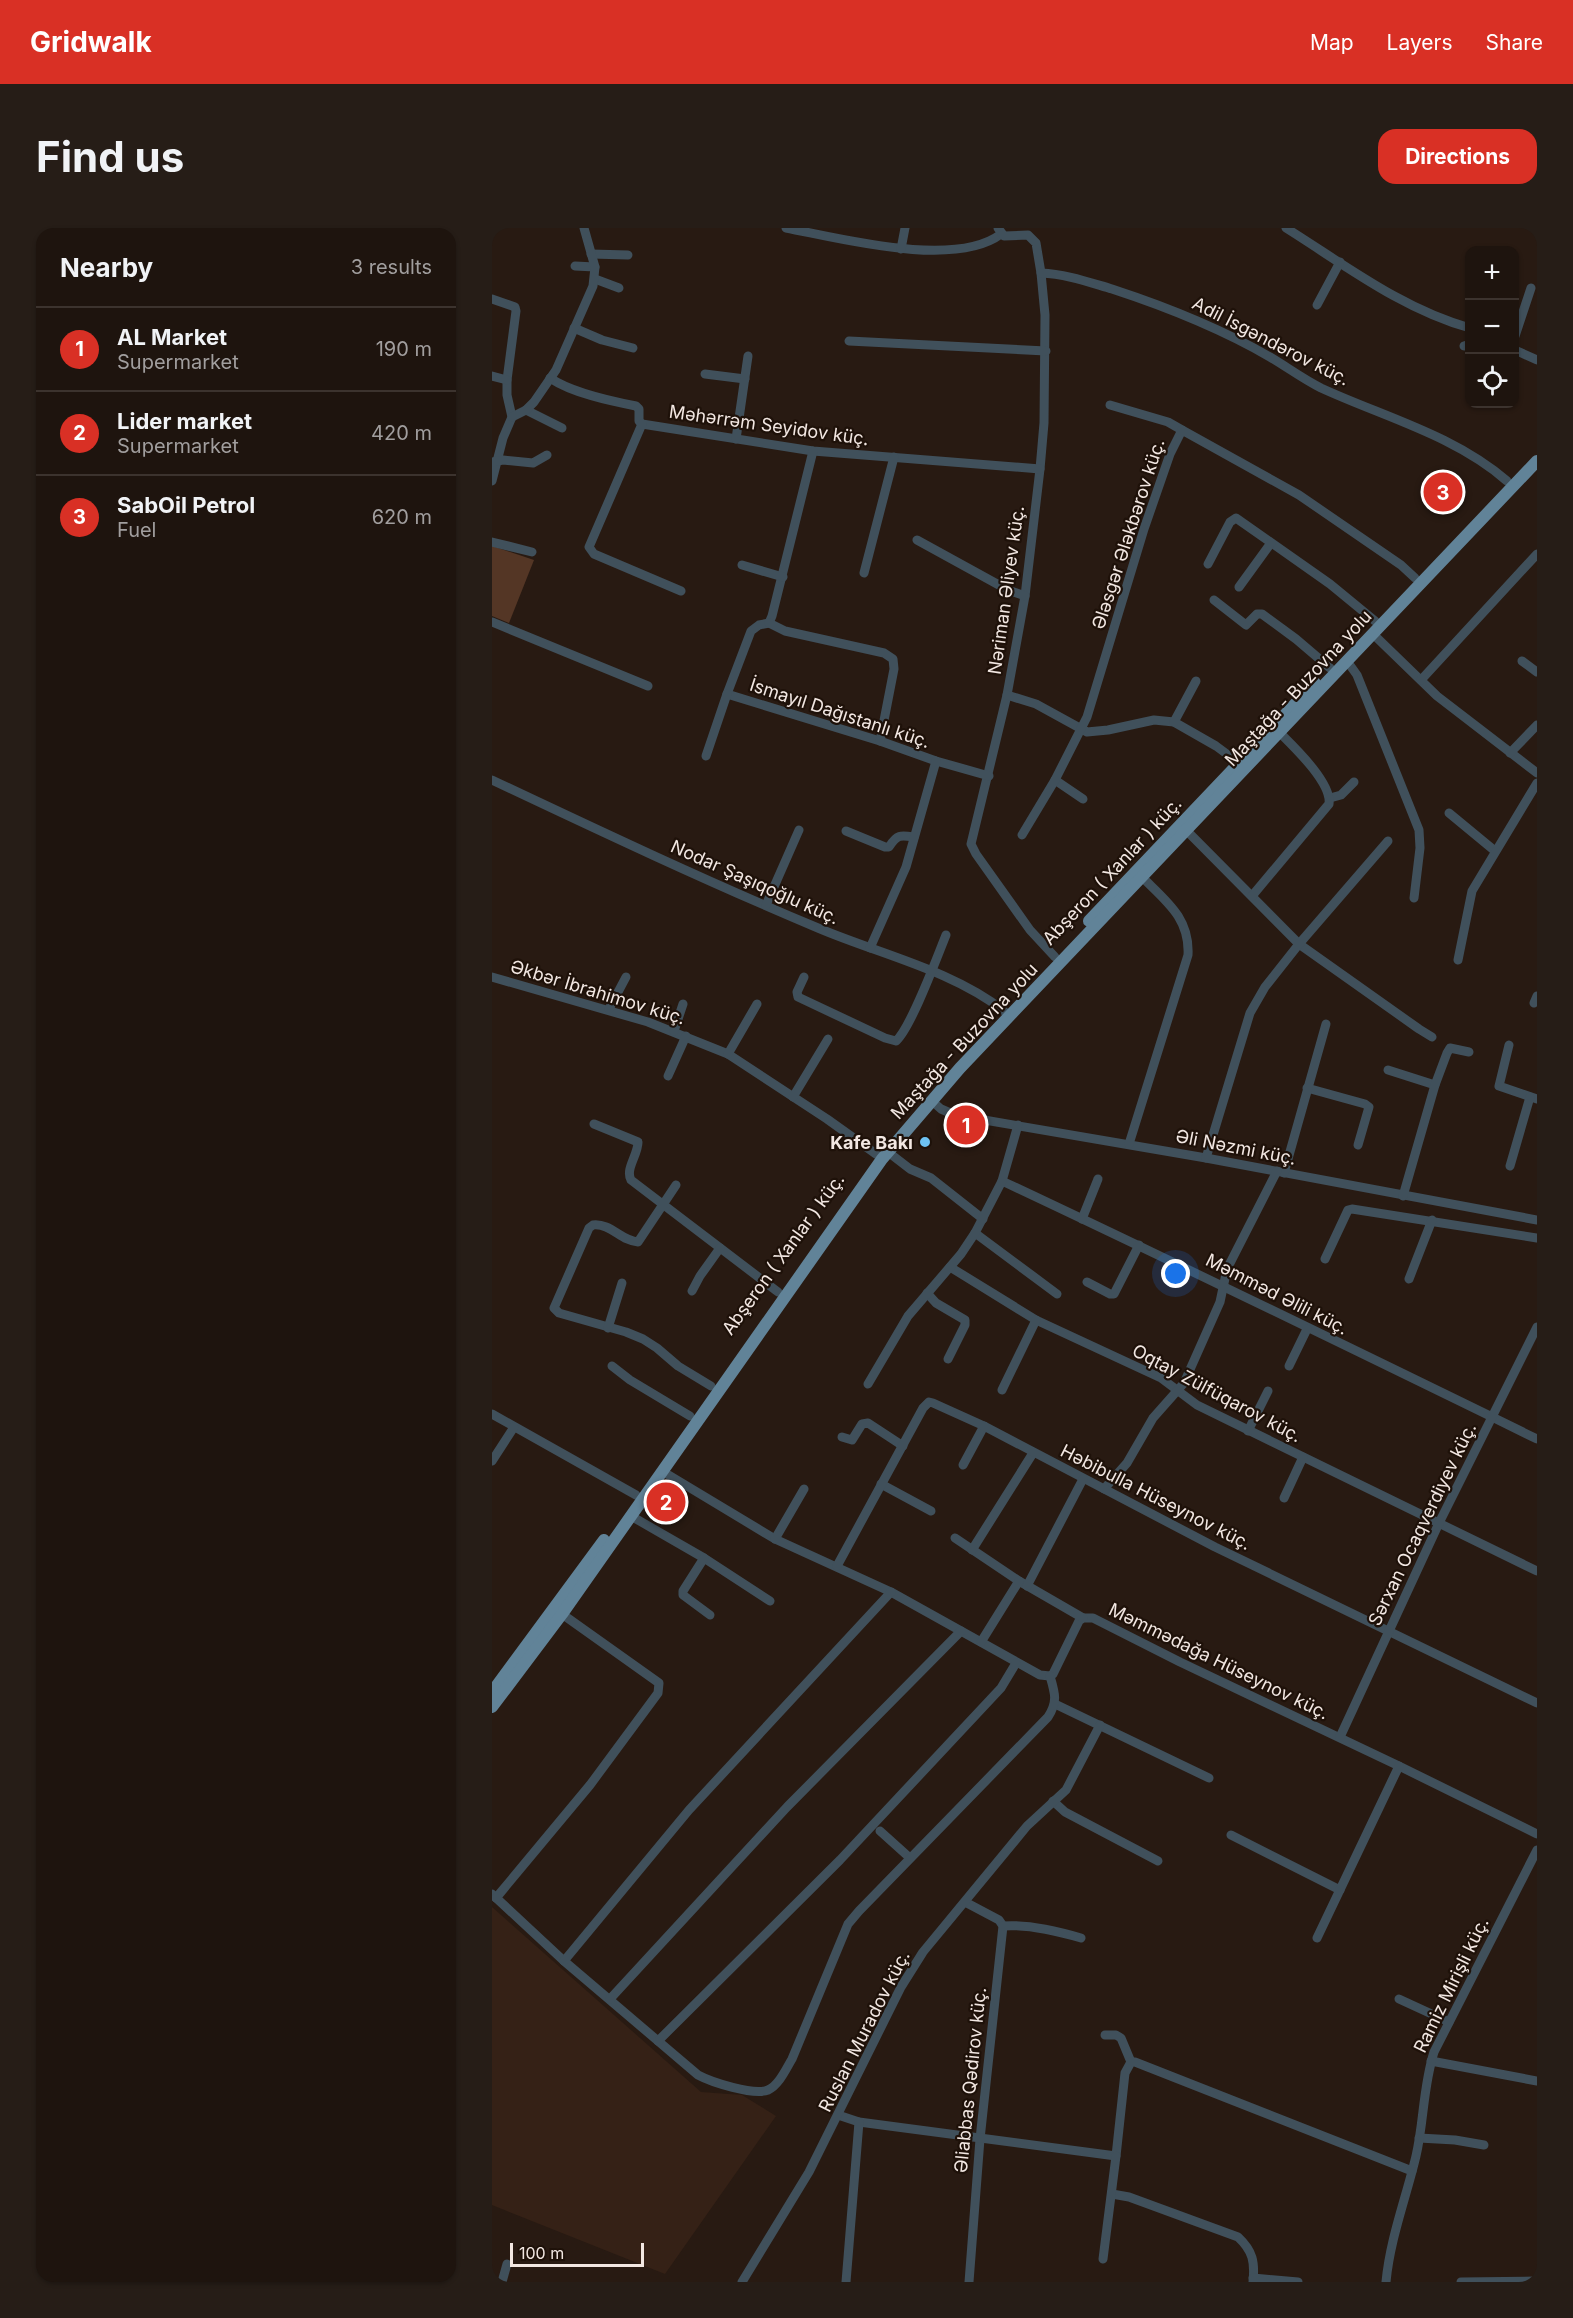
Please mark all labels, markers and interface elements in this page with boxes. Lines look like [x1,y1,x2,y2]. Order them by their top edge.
text: Gridwalk [30,25,152,59]
text: Map [1310,30,1354,55]
text: Layers [1387,30,1453,55]
text: Share [1486,30,1543,55]
button: Directions [1378,129,1537,184]
text: Find us [36,131,184,182]
map controls [1465,246,1519,408]
button: + [1465,246,1519,300]
text: Nearby [60,252,153,283]
text: 3 results [351,255,432,279]
street label: Adil İsgəndərov küç. [1189,291,1353,390]
button: − [1465,300,1519,354]
text: AL Market [117,324,227,350]
text: 1 [75,337,84,361]
text: 190 m [376,337,432,361]
text: Supermarket [117,350,239,374]
button: locate [1465,354,1519,408]
street label: Məhərrəm Seyidov küç. [668,401,870,449]
text: Lider market [117,408,252,434]
text: 2 [73,421,86,445]
text: 420 m [371,421,432,445]
text: Supermarket [117,434,239,458]
street label: Ələsgər Ələkbərov küç. [1087,436,1169,632]
pin: 3 [1424,470,1462,514]
text: SabOil Petrol [117,492,255,518]
street label: Nəriman Əliyev küç. [984,504,1028,676]
text: 3 [73,505,86,529]
text: 620 m [372,505,432,529]
text: Fuel [117,518,156,542]
street label: Maştağa - Buzovna yolu [1220,606,1376,770]
street label: İsmayıl Dağıstanlı küç. [747,673,933,752]
street label: Abşeron ( Xanlar ) küç. [1038,793,1186,949]
street label: Nodar Şaşıqoğlu küç. [668,835,842,929]
street label: Əkbər İbrahimov küç. [508,954,688,1029]
street label: Maştağa - Buzovna yolu [886,959,1042,1123]
pin: 1 [946,1102,986,1148]
street label: Əli Nəzmi küç. [1174,1125,1298,1169]
place label: Kafe Bakı [830,1132,913,1153]
marker: Kafe Bakı [918,1135,932,1149]
street label: Abşeron ( Xanlar ) küç. [717,1169,849,1339]
street label: Məmməd Əlili küç. [1202,1249,1352,1339]
your location [1161,1259,1190,1288]
street label: Oqtay Zülfüqarov küç. [1129,1339,1305,1447]
street label: Sərxan Ocaqverdiyev küç. [1364,1419,1480,1629]
street label: Həbibulla Hüseynov küç. [1057,1440,1255,1554]
pin: 2 [646,1480,686,1524]
street label: Məmmədağa Hüseynov küç. [1106,1598,1332,1724]
street label: Ramiz Mirişli küç. [1409,1914,1493,2056]
street label: Ruslan Muradov küç. [814,1947,914,2115]
street label: Əliabbas Qədirov küç. [950,1986,990,2174]
scale bar [510,2240,644,2268]
text: 100 m [519,2243,564,2263]

